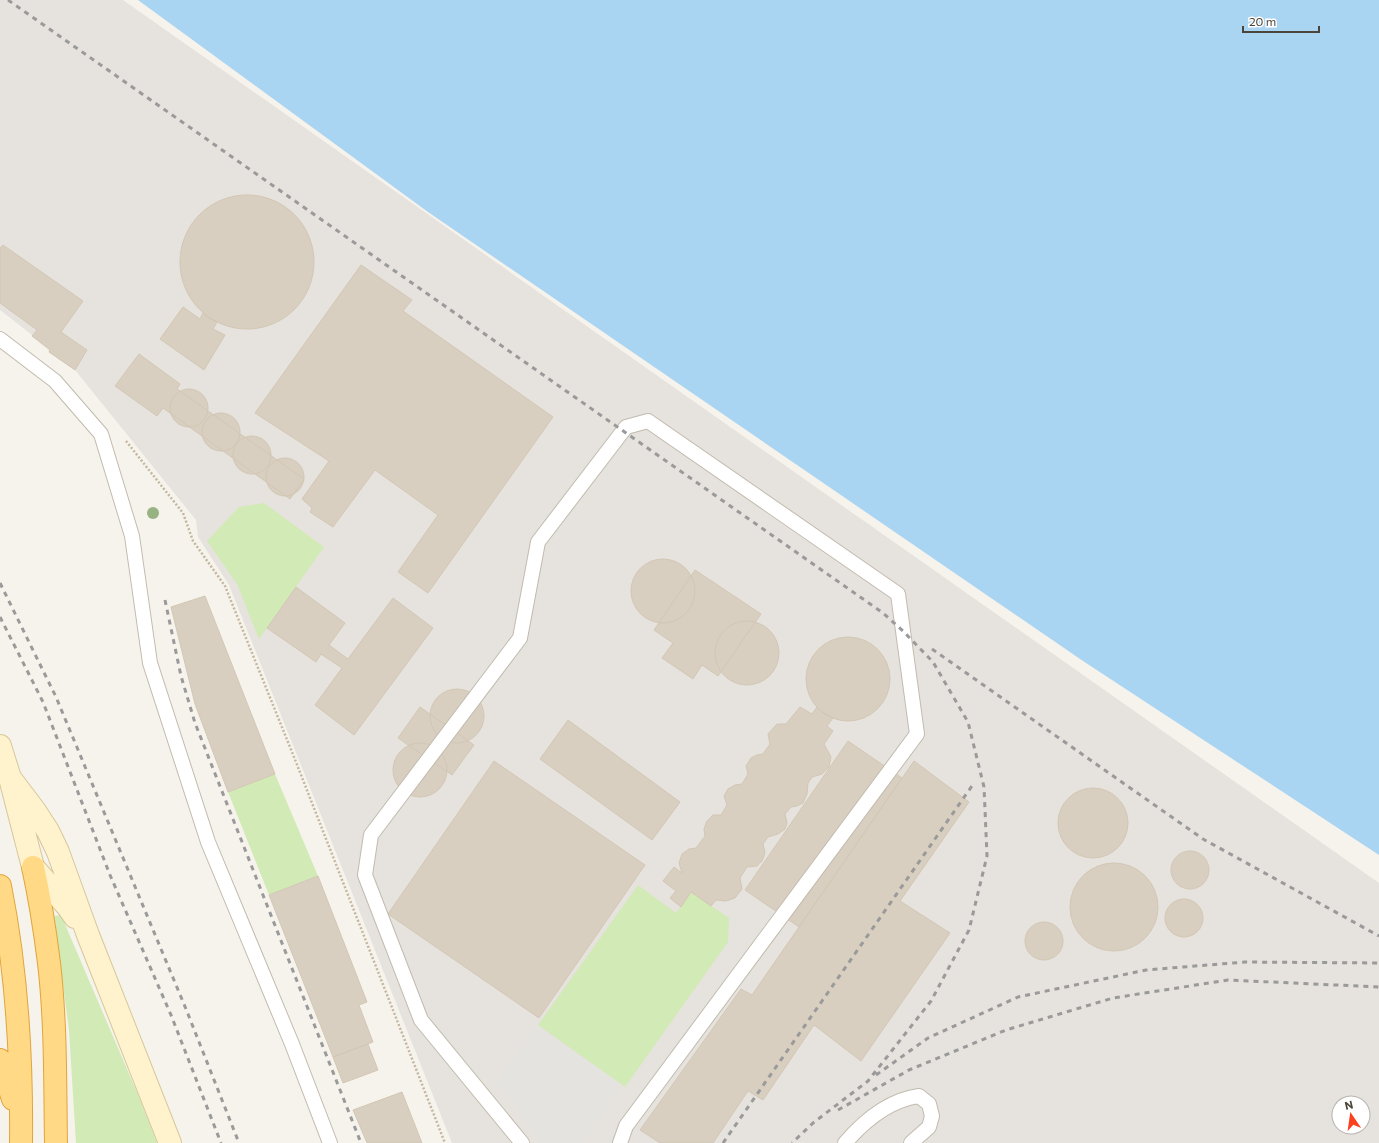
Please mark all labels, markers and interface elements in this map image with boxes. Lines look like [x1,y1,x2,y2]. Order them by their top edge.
scale bar [1243,8,1319,34]
text: 20 m [1249,14,1276,28]
north arrow [1331,1095,1371,1135]
text: N [1343,1098,1354,1112]

